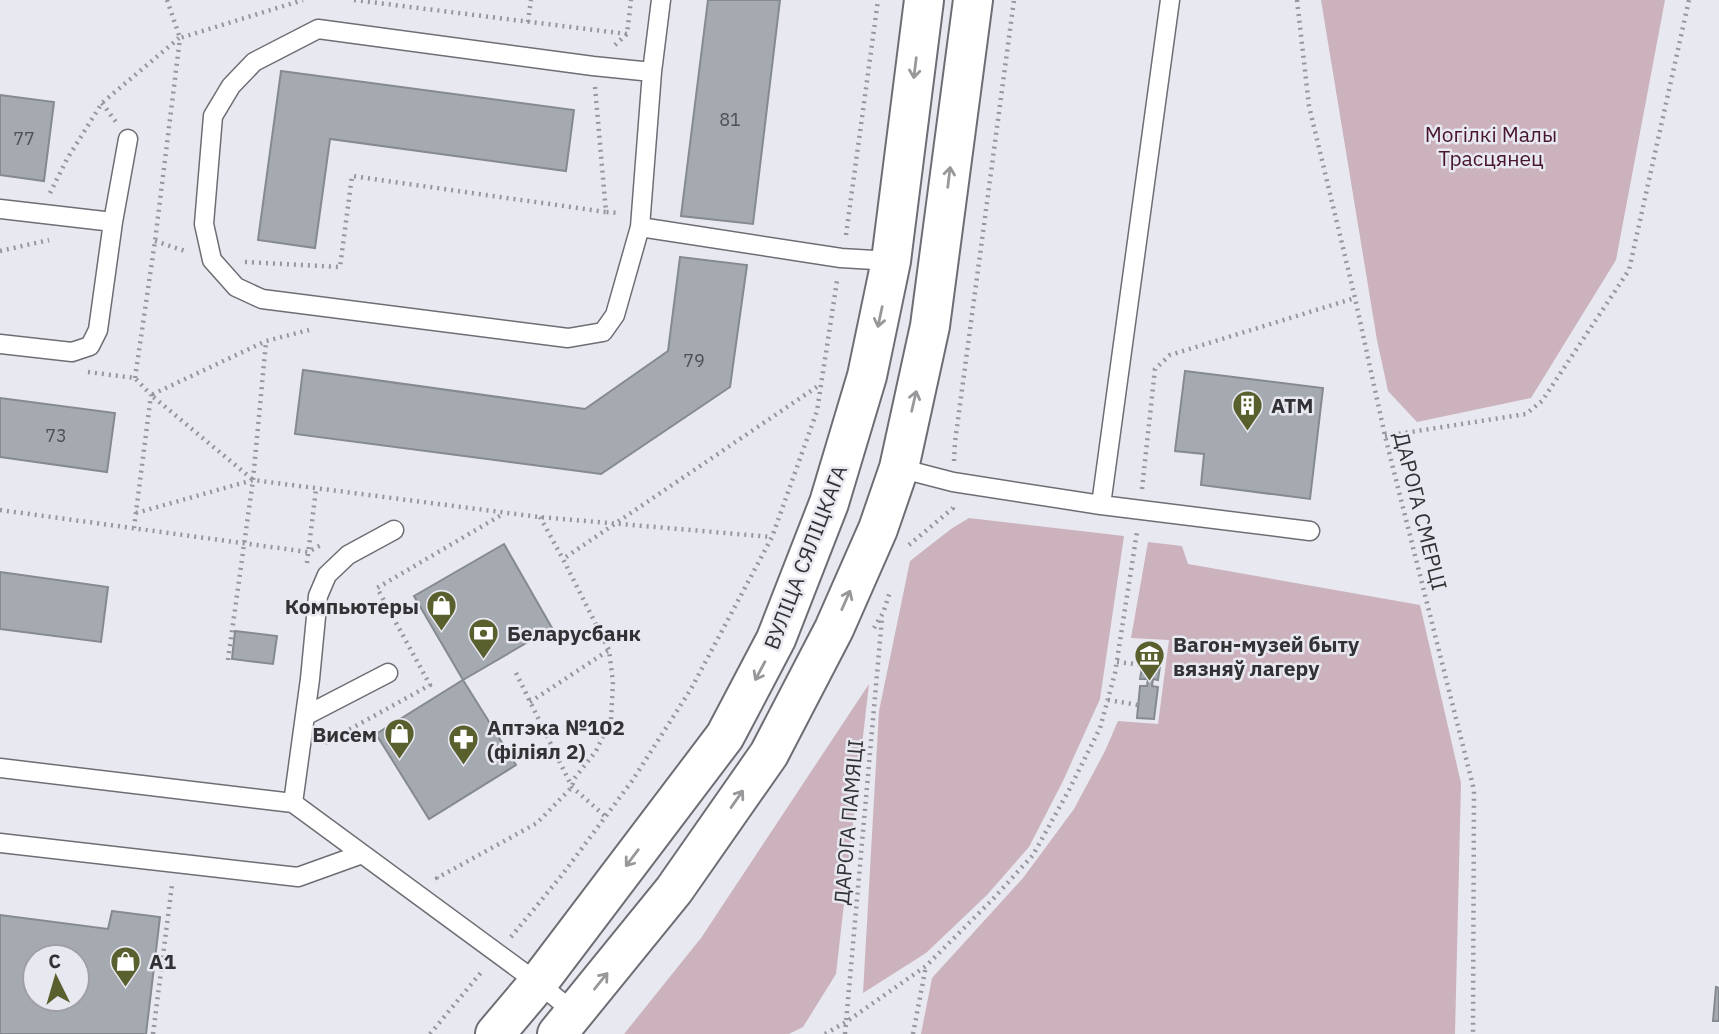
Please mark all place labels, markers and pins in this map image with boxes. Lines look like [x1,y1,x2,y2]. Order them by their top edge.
building icon: АТМ [1231,388,1265,432]
place label: АТМ [1271,391,1313,419]
shop icon: Компьютеры [425,589,459,633]
place label: Компьютеры [285,592,419,620]
bank icon: Беларусбанк [467,616,501,660]
place label: Беларусбанк [507,619,641,647]
place label: Вагон-музей быту вязняў лагеру [1173,630,1360,682]
museum icon: Вагон-музей быту вязняў лагеру [1133,639,1167,683]
place label: Аптэка №102 (філіял 2) [487,713,625,765]
shop icon: Висем [383,717,417,761]
place label: Висем [312,720,377,748]
pharmacy icon: Аптэка №102 (філіял 2) [447,722,481,766]
shop icon: A1 [109,944,143,988]
place label: A1 [149,947,176,975]

